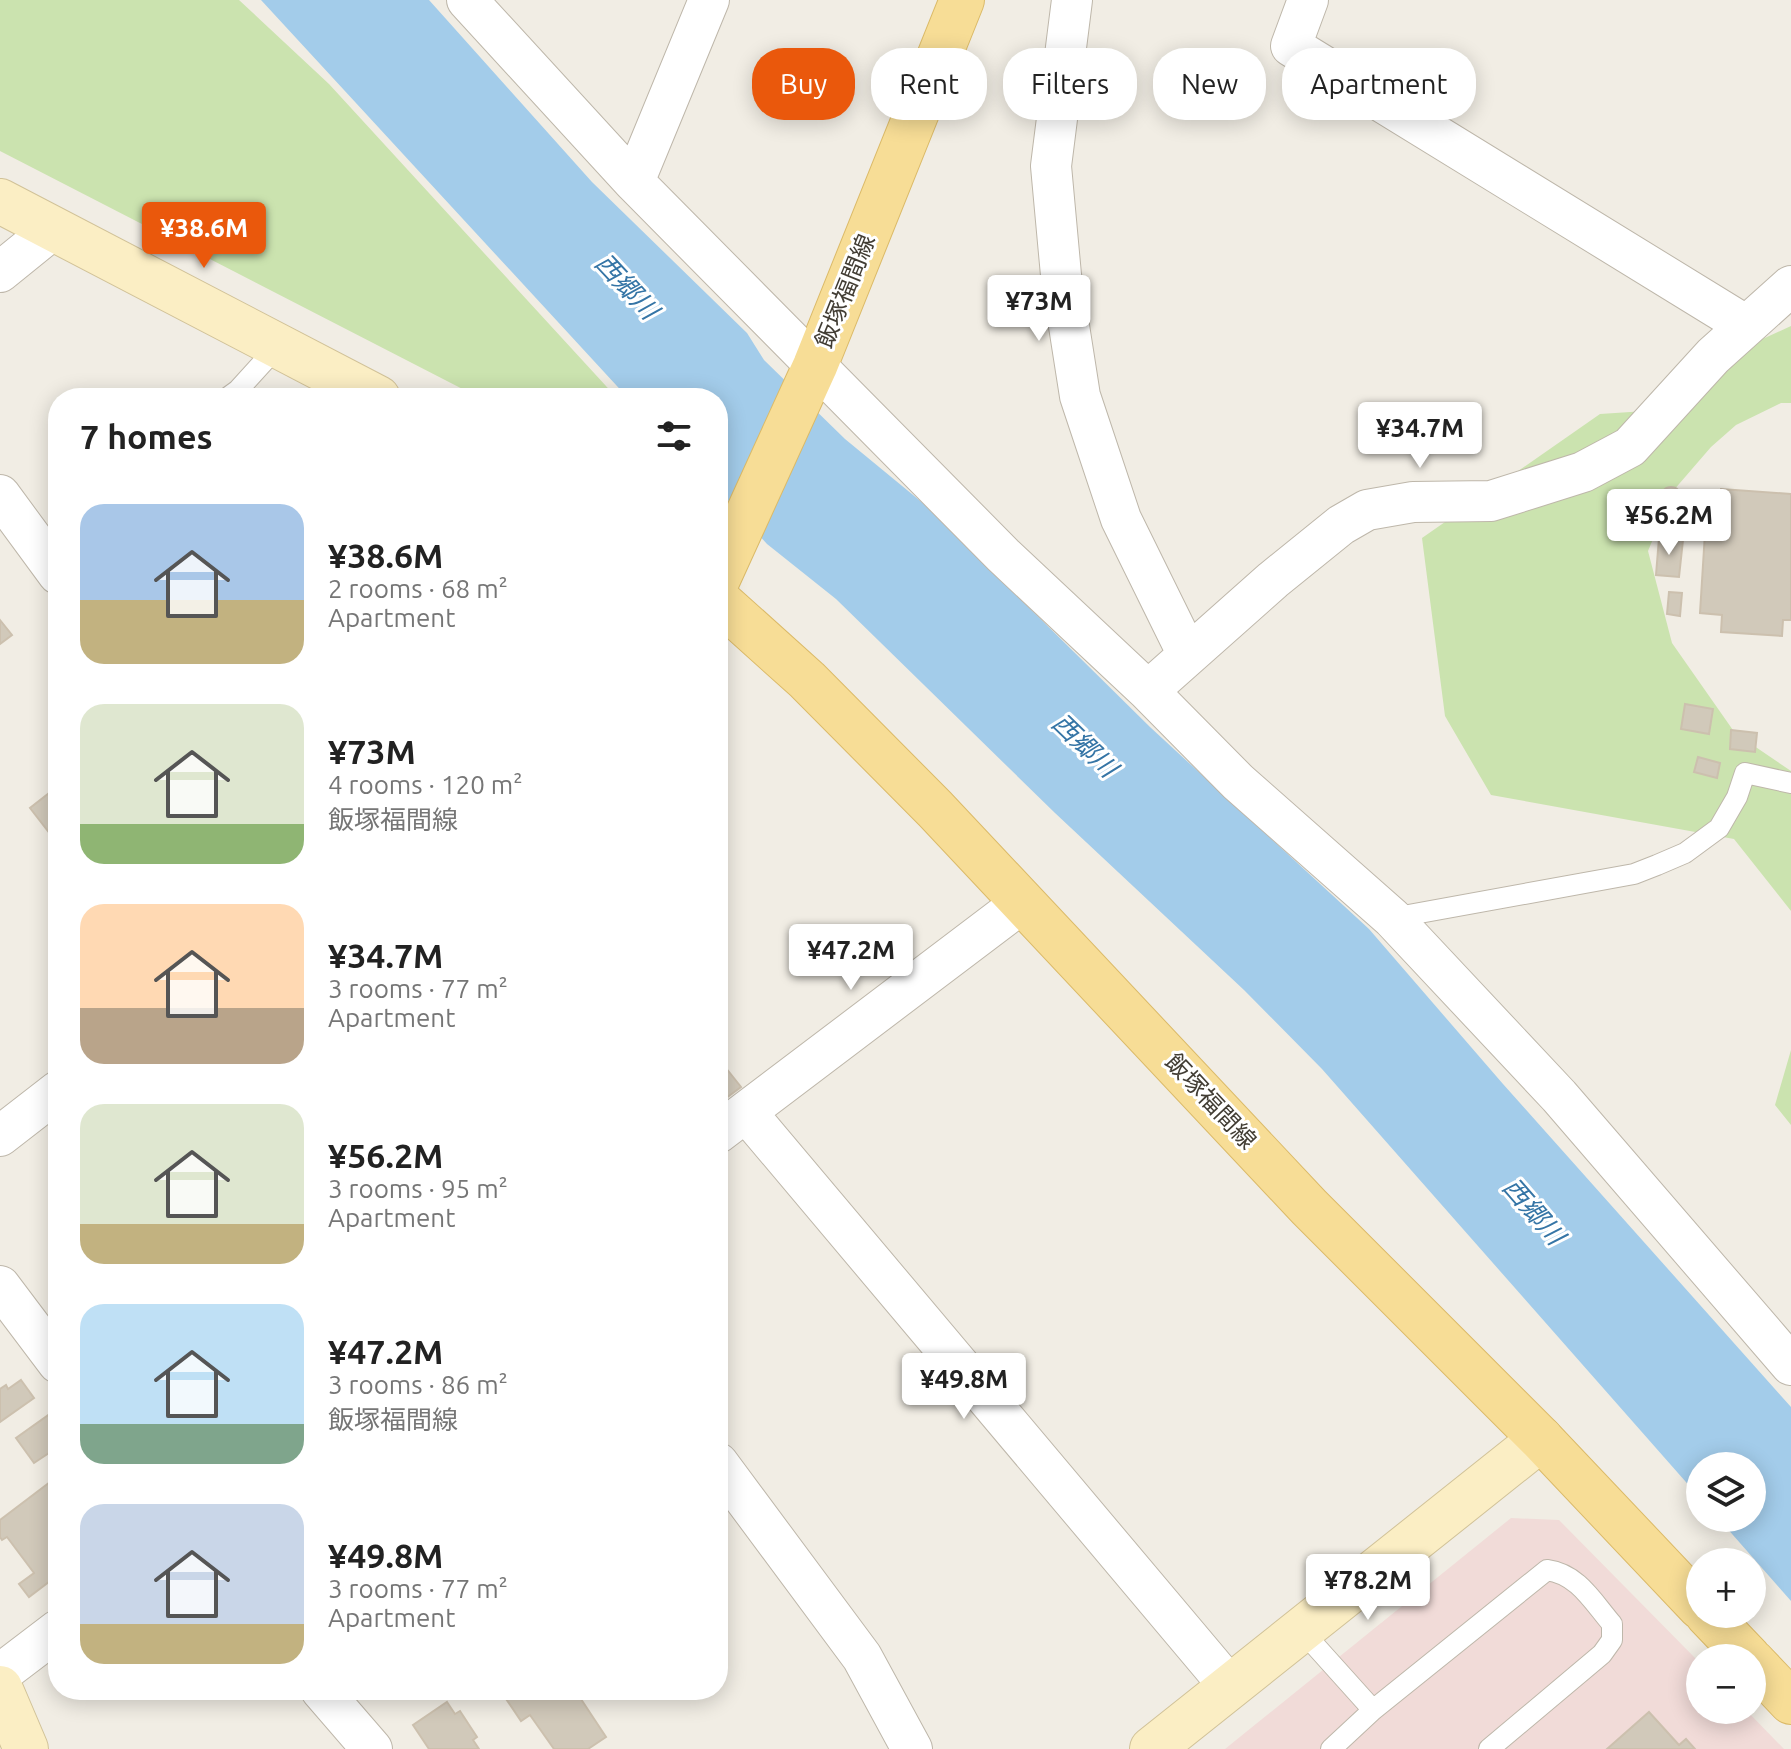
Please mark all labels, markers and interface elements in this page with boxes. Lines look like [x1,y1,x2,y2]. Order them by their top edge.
chip: Buy [752,48,855,120]
chip: Rent [871,48,987,120]
chip: Filters [1003,48,1137,120]
chip: New [1153,48,1266,120]
chip: Apartment [1282,48,1476,120]
pin: ¥38.6M [139,202,269,270]
text: ¥38.6M [160,213,248,242]
street label: 飯塚福間線 [810,230,880,352]
water label: 西郷川 [590,248,666,327]
pin: ¥73M [992,275,1086,343]
text: ¥73M [1005,286,1073,315]
pin: ¥34.7M [1355,402,1485,470]
text: ¥34.7M [1376,413,1464,442]
icon: filters [652,414,696,458]
text: 7 homes [80,417,213,455]
pin: ¥56.2M [1604,489,1734,557]
text: ¥56.2M [1625,500,1713,529]
icon: home [144,536,240,632]
text: ¥38.6M [328,536,443,574]
text: 2 rooms · 68 m² [328,574,508,603]
text: Apartment [328,603,455,632]
water label: 西郷川 [1047,707,1125,785]
text: ¥73M [328,732,416,770]
icon: home [144,736,240,832]
text: 4 rooms · 120 m² [328,770,523,799]
text: 飯塚福間線 [328,805,458,834]
pin: ¥47.2M [786,924,916,992]
text: ¥47.2M [807,935,895,964]
icon: home [144,936,240,1032]
text: ¥34.7M [328,936,443,974]
text: 3 rooms · 77 m² [328,974,508,1003]
text: Apartment [328,1003,455,1032]
street label: 飯塚福間線 [1160,1048,1262,1154]
icon: home [144,1136,240,1232]
text: ¥56.2M [328,1136,443,1174]
water label: 西郷川 [1497,1172,1572,1252]
text: 3 rooms · 95 m² [328,1174,508,1203]
text: Apartment [328,1203,455,1232]
text: ¥47.2M [328,1332,443,1370]
icon: home [144,1336,240,1432]
pin: ¥49.8M [899,1353,1029,1421]
text: ¥49.8M [920,1364,1008,1393]
text: 3 rooms · 86 m² [328,1370,508,1399]
text: 飯塚福間線 [328,1405,458,1434]
map controls [1686,1452,1766,1724]
button: layers [1686,1452,1766,1532]
icon: home [144,1536,240,1632]
text: ¥49.8M [328,1536,443,1574]
button: + [1686,1548,1766,1628]
pin: ¥78.2M [1303,1554,1433,1622]
text: ¥78.2M [1324,1565,1412,1594]
text: 3 rooms · 77 m² [328,1574,508,1603]
text: Apartment [328,1603,455,1632]
button: − [1686,1644,1766,1724]

